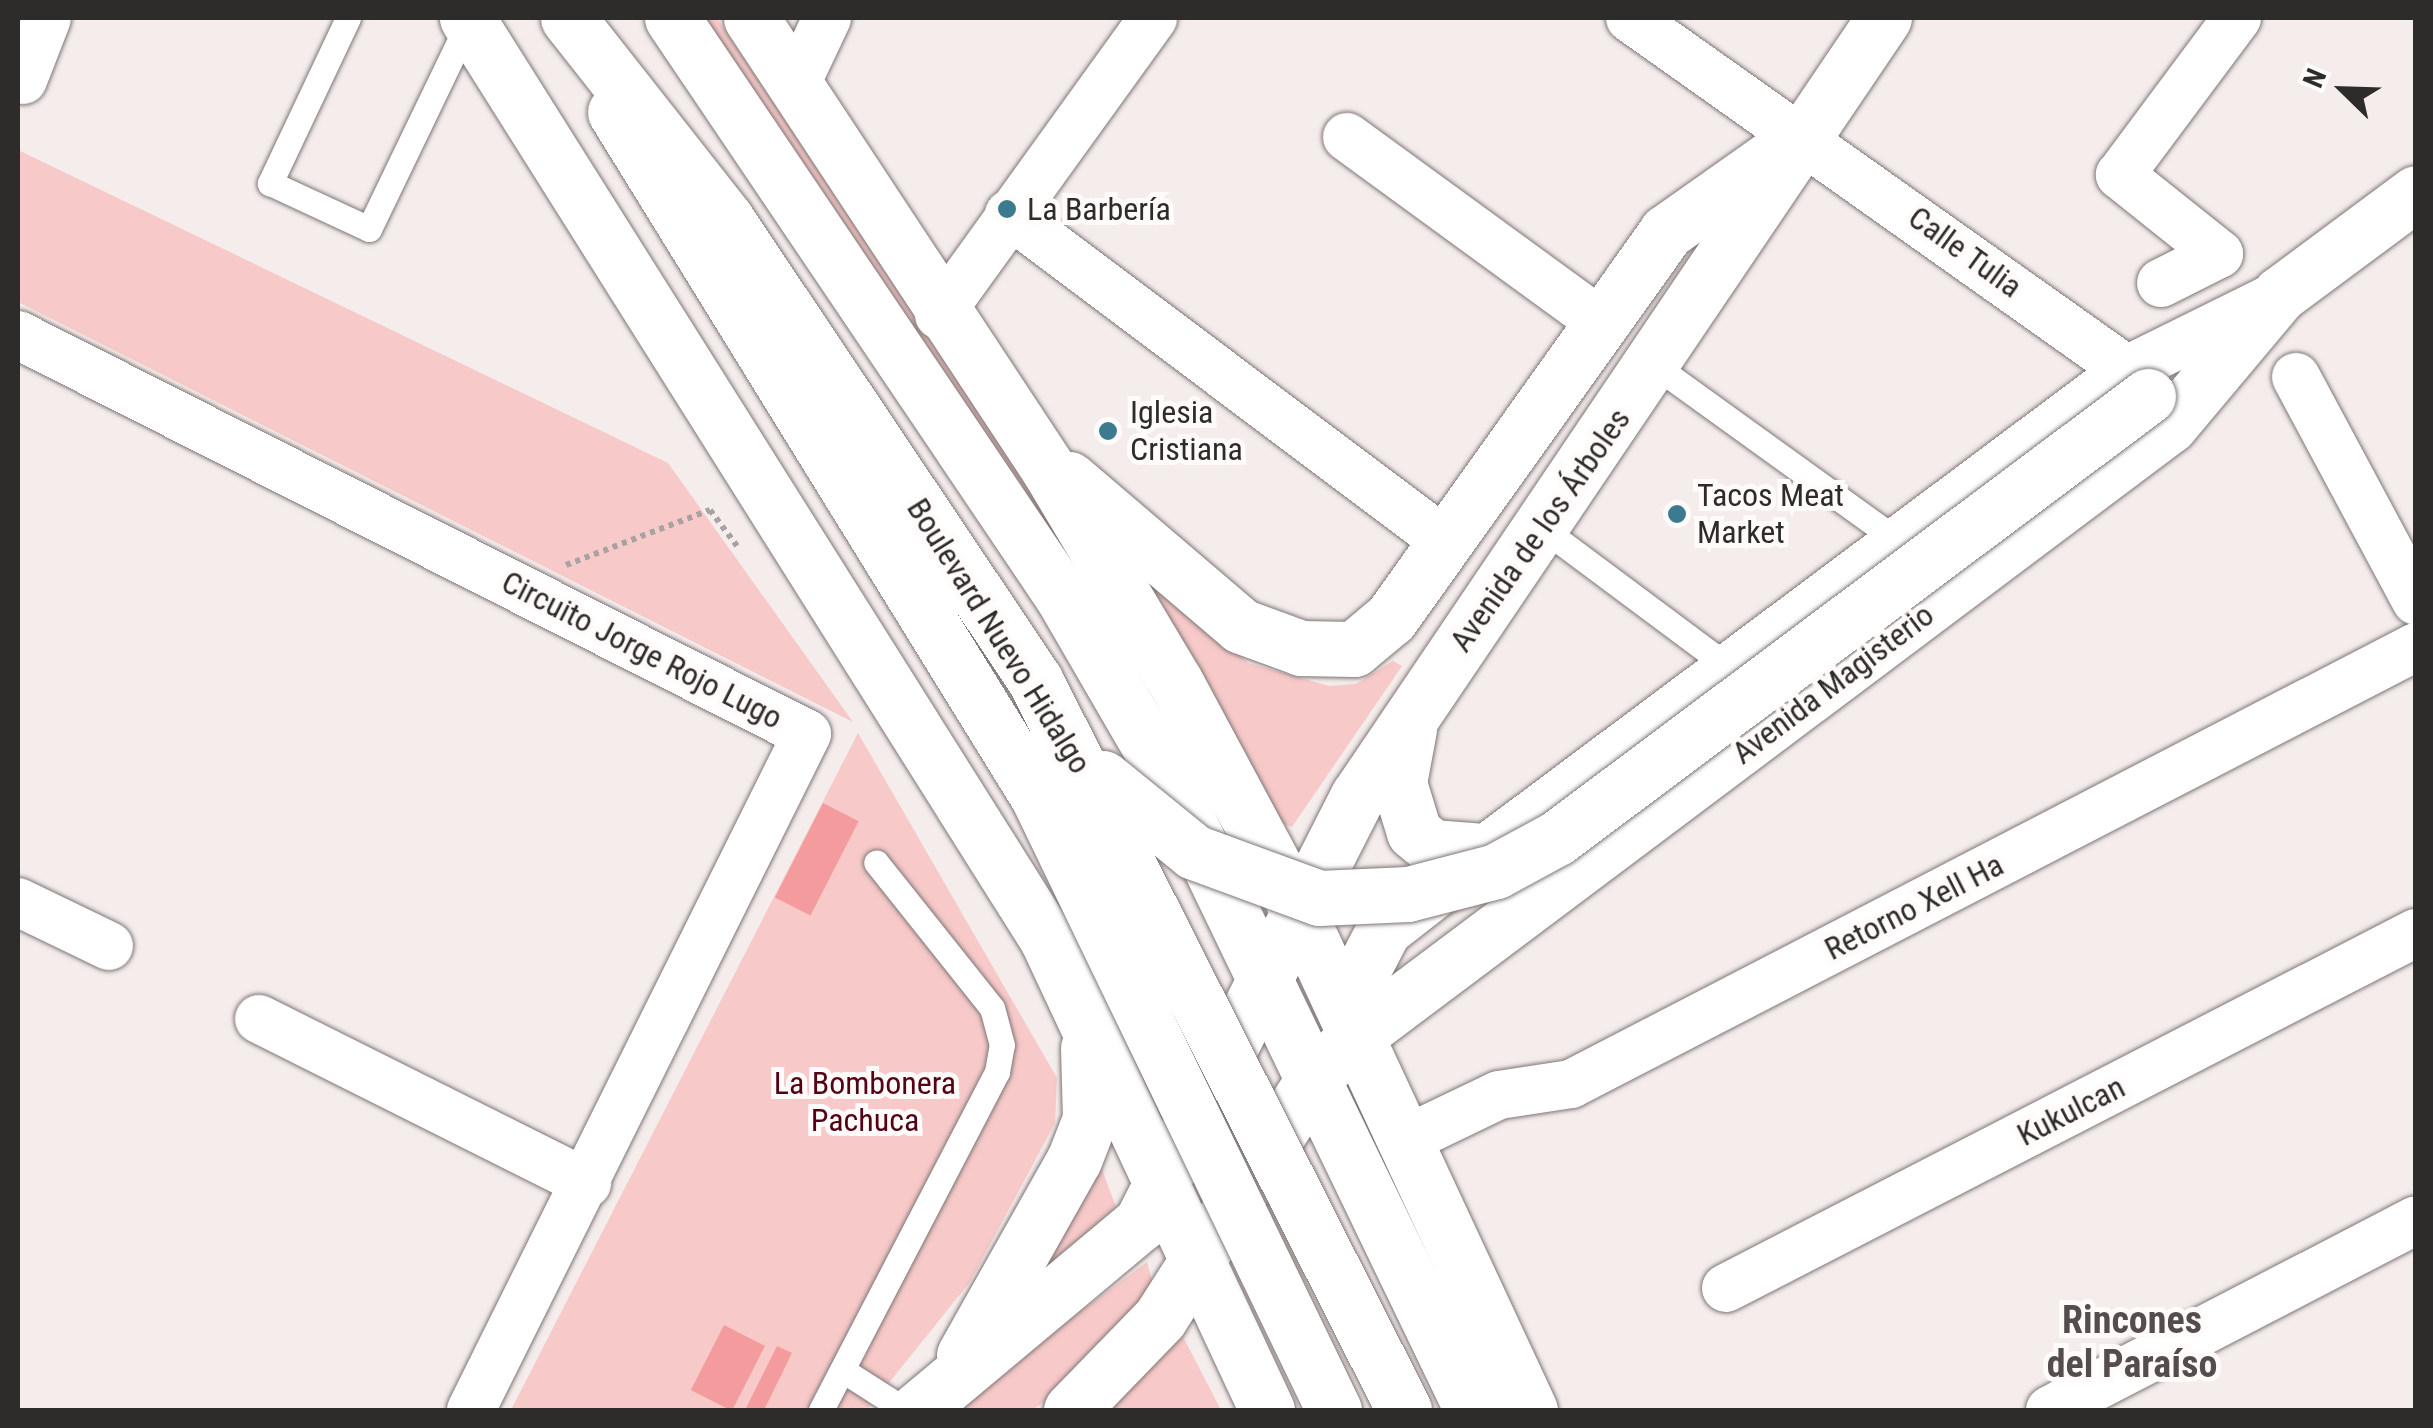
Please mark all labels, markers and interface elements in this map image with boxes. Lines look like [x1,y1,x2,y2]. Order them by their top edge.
north arrow [2293,40,2393,140]
text: N [2296,64,2333,92]
place label: La Barbería [1027,190,1171,228]
marker: La Barbería [996,198,1018,220]
street label: Calle Tulia [1901,198,2029,306]
place label: Iglesia Cristiana [1130,394,1243,469]
street label: Avenida de los Árboles [1442,401,1638,659]
marker: Iglesia Cristiana [1095,418,1121,444]
place label: Tacos Meat Market [1697,477,1844,552]
street label: Boulevard Nuevo Hidalgo [899,491,1099,781]
marker: Tacos Meat Market [1666,503,1688,525]
street label: Circuito Jorge Rojo Lugo [495,563,789,737]
street label: Avenida Magisterio [1725,596,1941,772]
street label: Retorno Xell Ha [1818,846,2010,968]
park label: La Bombonera Pachuca [774,1065,956,1140]
street label: Kukulcan [2011,1068,2131,1154]
district label: Rincones del Paraíso [2047,1298,2217,1388]

